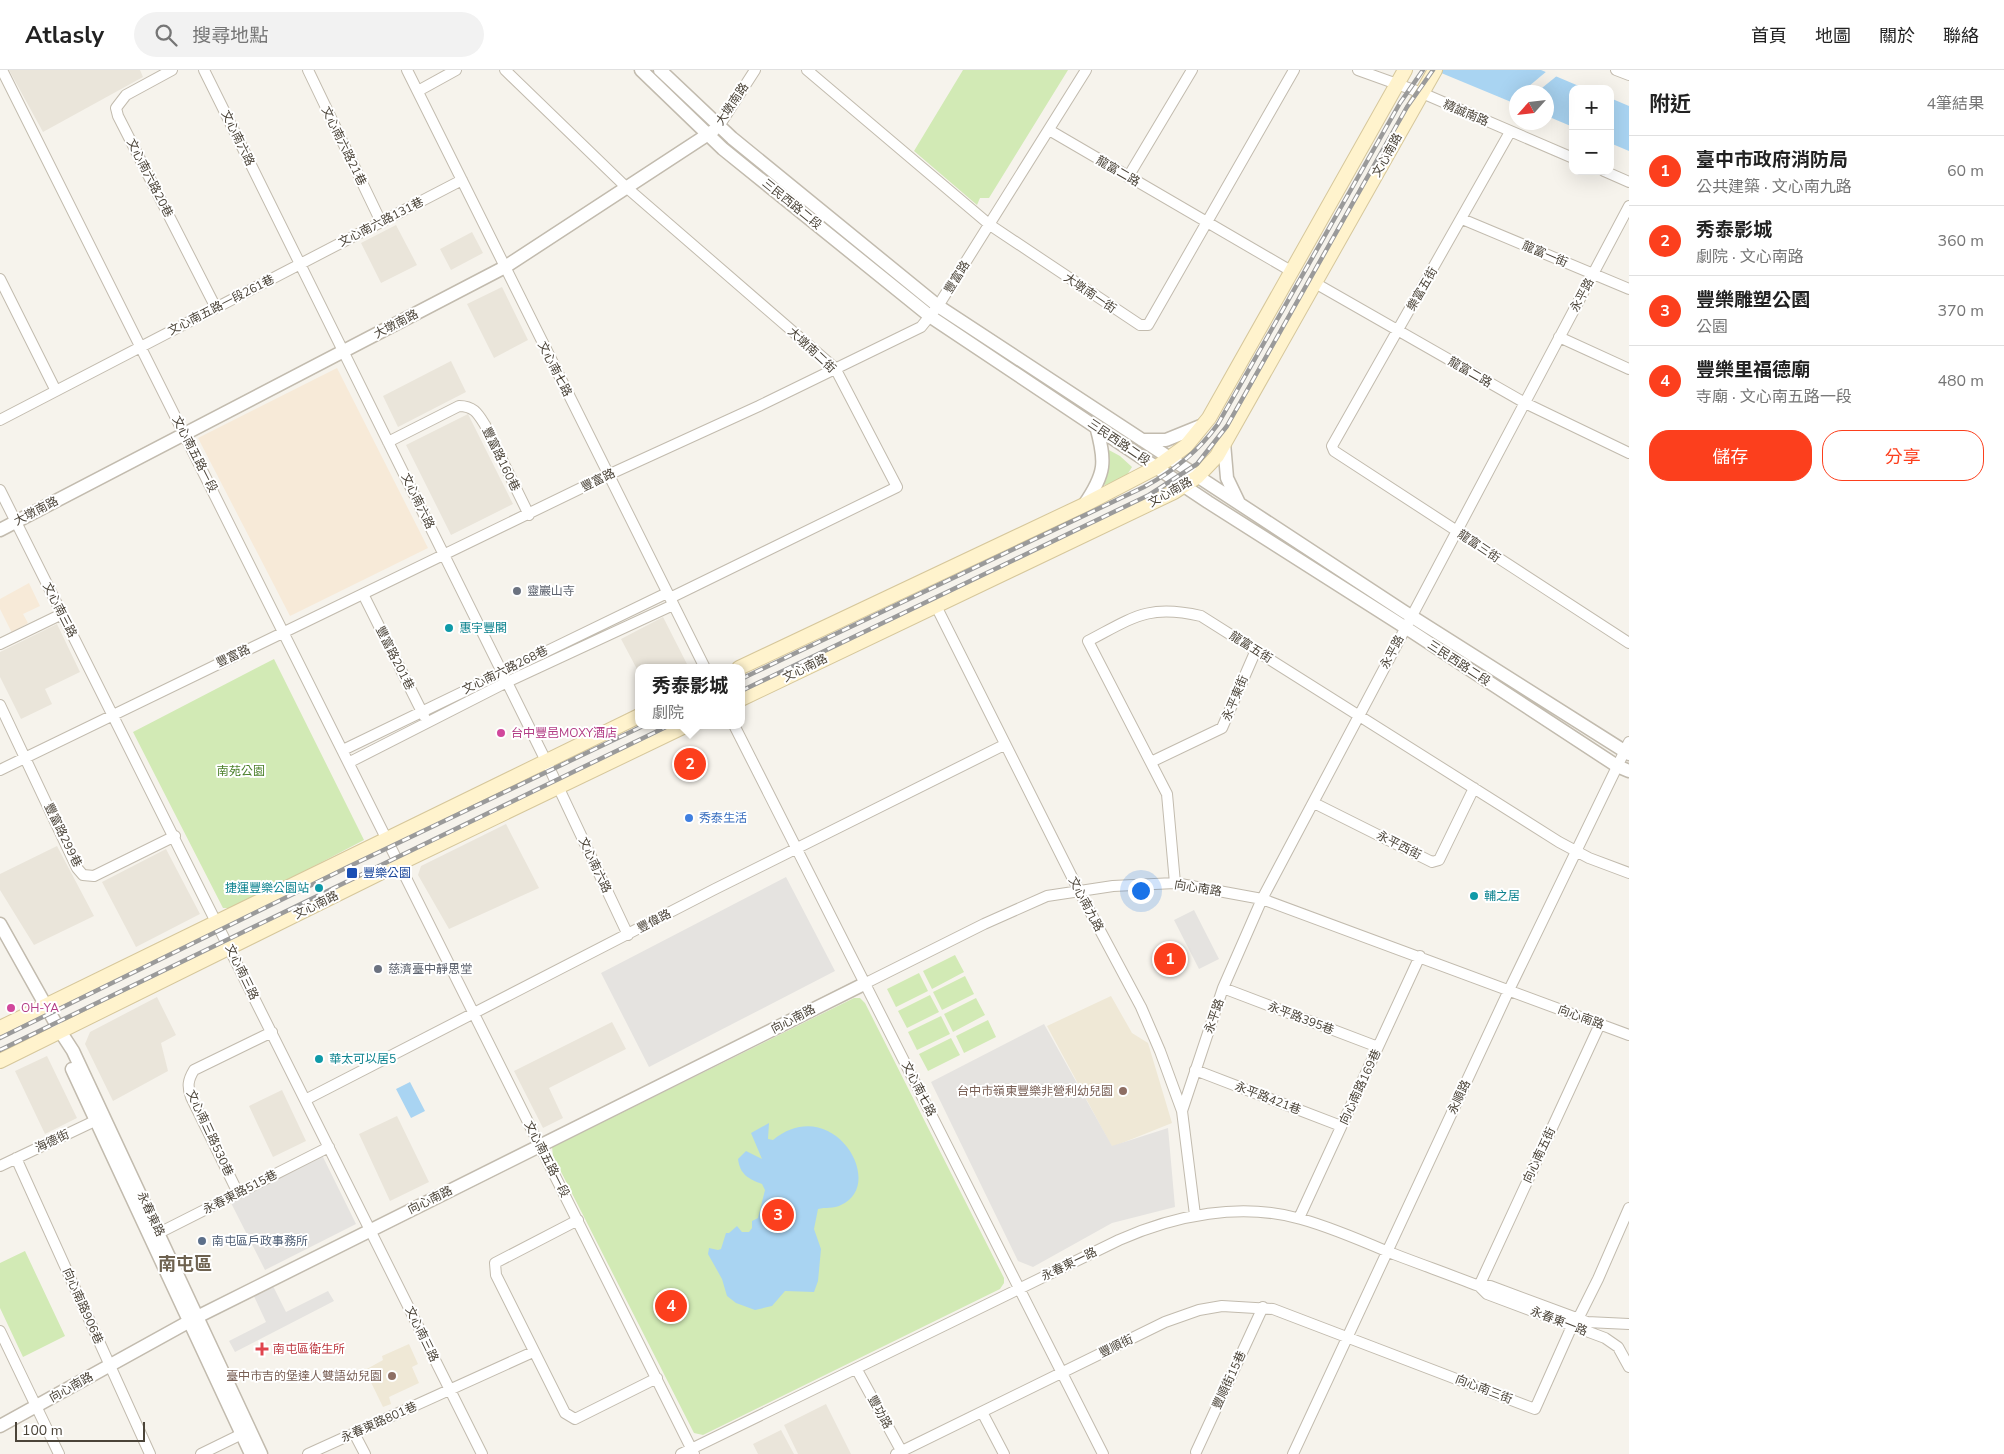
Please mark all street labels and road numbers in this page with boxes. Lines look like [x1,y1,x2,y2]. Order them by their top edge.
street label: 大墩南路 [712,80,752,128]
street label: 精誠南路 [1441,96,1491,130]
street label: 文心南六路21巷 [318,104,370,188]
street label: 文心南六路 [218,108,258,168]
street label: 文心南路 [1368,130,1406,180]
street label: 文心南六路20巷 [123,136,177,220]
street label: 龍富二路 [1093,152,1143,190]
street label: 三民西路二段 [759,175,825,233]
street label: 文心南六路131巷 [336,194,426,250]
street label: 龍富一街 [1520,237,1570,271]
street label: 豐富路 [941,257,973,297]
street label: 樂富五街 [1403,264,1441,314]
street label: 大墩南一街 [1061,270,1119,316]
street label: 文心南五路一段261巷 [165,271,277,339]
street label: 永平路 [1566,275,1598,315]
street label: 大墩南路 [371,306,421,342]
street label: 大墩南二街 [785,324,839,376]
street label: 文心南七路 [534,339,576,399]
street label: 龍富二路 [1445,353,1495,391]
street label: 文心南五路一段 [169,413,221,495]
street label: 三民西路二段 [1085,415,1153,469]
street label: 豐富路160巷 [479,424,523,494]
street label: 豐富路 [578,465,618,495]
street label: 文心南六路 [398,471,438,531]
street label: 文心南路 [1145,473,1195,511]
street label: 大墩南路 [11,493,61,529]
street label: 龍富三街 [1455,526,1503,566]
street label: 文心南三路 [39,580,81,640]
street label: 豐富路201巷 [372,623,418,693]
street label: 龍富五街 [1226,627,1276,667]
street label: 永平路 [1376,632,1408,672]
street label: 三民西路二段 [1424,637,1494,689]
street label: 豐富路 [213,641,253,671]
street label: 文心南六路268巷 [459,642,551,698]
street label: 文心南路 [780,650,830,686]
street label: 永平東街 [1218,673,1252,723]
street label: 豐富路299巷 [41,800,85,870]
street label: 永平西街 [1374,827,1424,863]
street label: 文心南六路 [575,834,615,896]
street label: 文心南九路 [1065,874,1107,934]
street label: 向心南路 [1173,876,1223,900]
street label: 文心南路 [291,887,341,923]
street label: 豐偉路 [634,906,674,936]
street label: 文心南三路 [222,942,262,1002]
street label: 永平路 [1201,996,1227,1036]
street label: 永平路395巷 [1266,998,1336,1038]
street label: 向心南路 [768,1001,818,1037]
street label: 向心南路 [1556,1001,1606,1033]
street label: 向心南路169巷 [1336,1047,1384,1127]
street label: 文心南七路 [898,1059,940,1119]
street label: 永順路 [1444,1077,1474,1117]
street label: 永平路421巷 [1233,1078,1303,1118]
street label: 文心南三路530巷 [183,1087,237,1179]
street label: 文心南五路一段 [521,1118,573,1200]
street label: 向心南五街 [1519,1124,1559,1186]
street label: 海德街 [32,1126,72,1156]
street label: 永春東路515巷 [200,1166,280,1218]
street label: 向心南路 [405,1182,455,1218]
street label: 永春東路 [134,1189,168,1239]
street label: 永春東一路 [1039,1244,1099,1284]
street label: 向心南路906巷 [59,1265,107,1347]
street label: 永春東一路 [1528,1303,1590,1339]
street label: 文心南三路 [402,1304,442,1364]
street label: 豐順街 [1096,1331,1136,1361]
street label: 豐順街15巷 [1209,1348,1249,1412]
street label: 向心南路 [46,1368,96,1406]
street label: 向心南三街 [1453,1371,1515,1407]
street label: 豐功路 [864,1392,896,1432]
street label: 永春東路801巷 [338,1398,420,1446]

